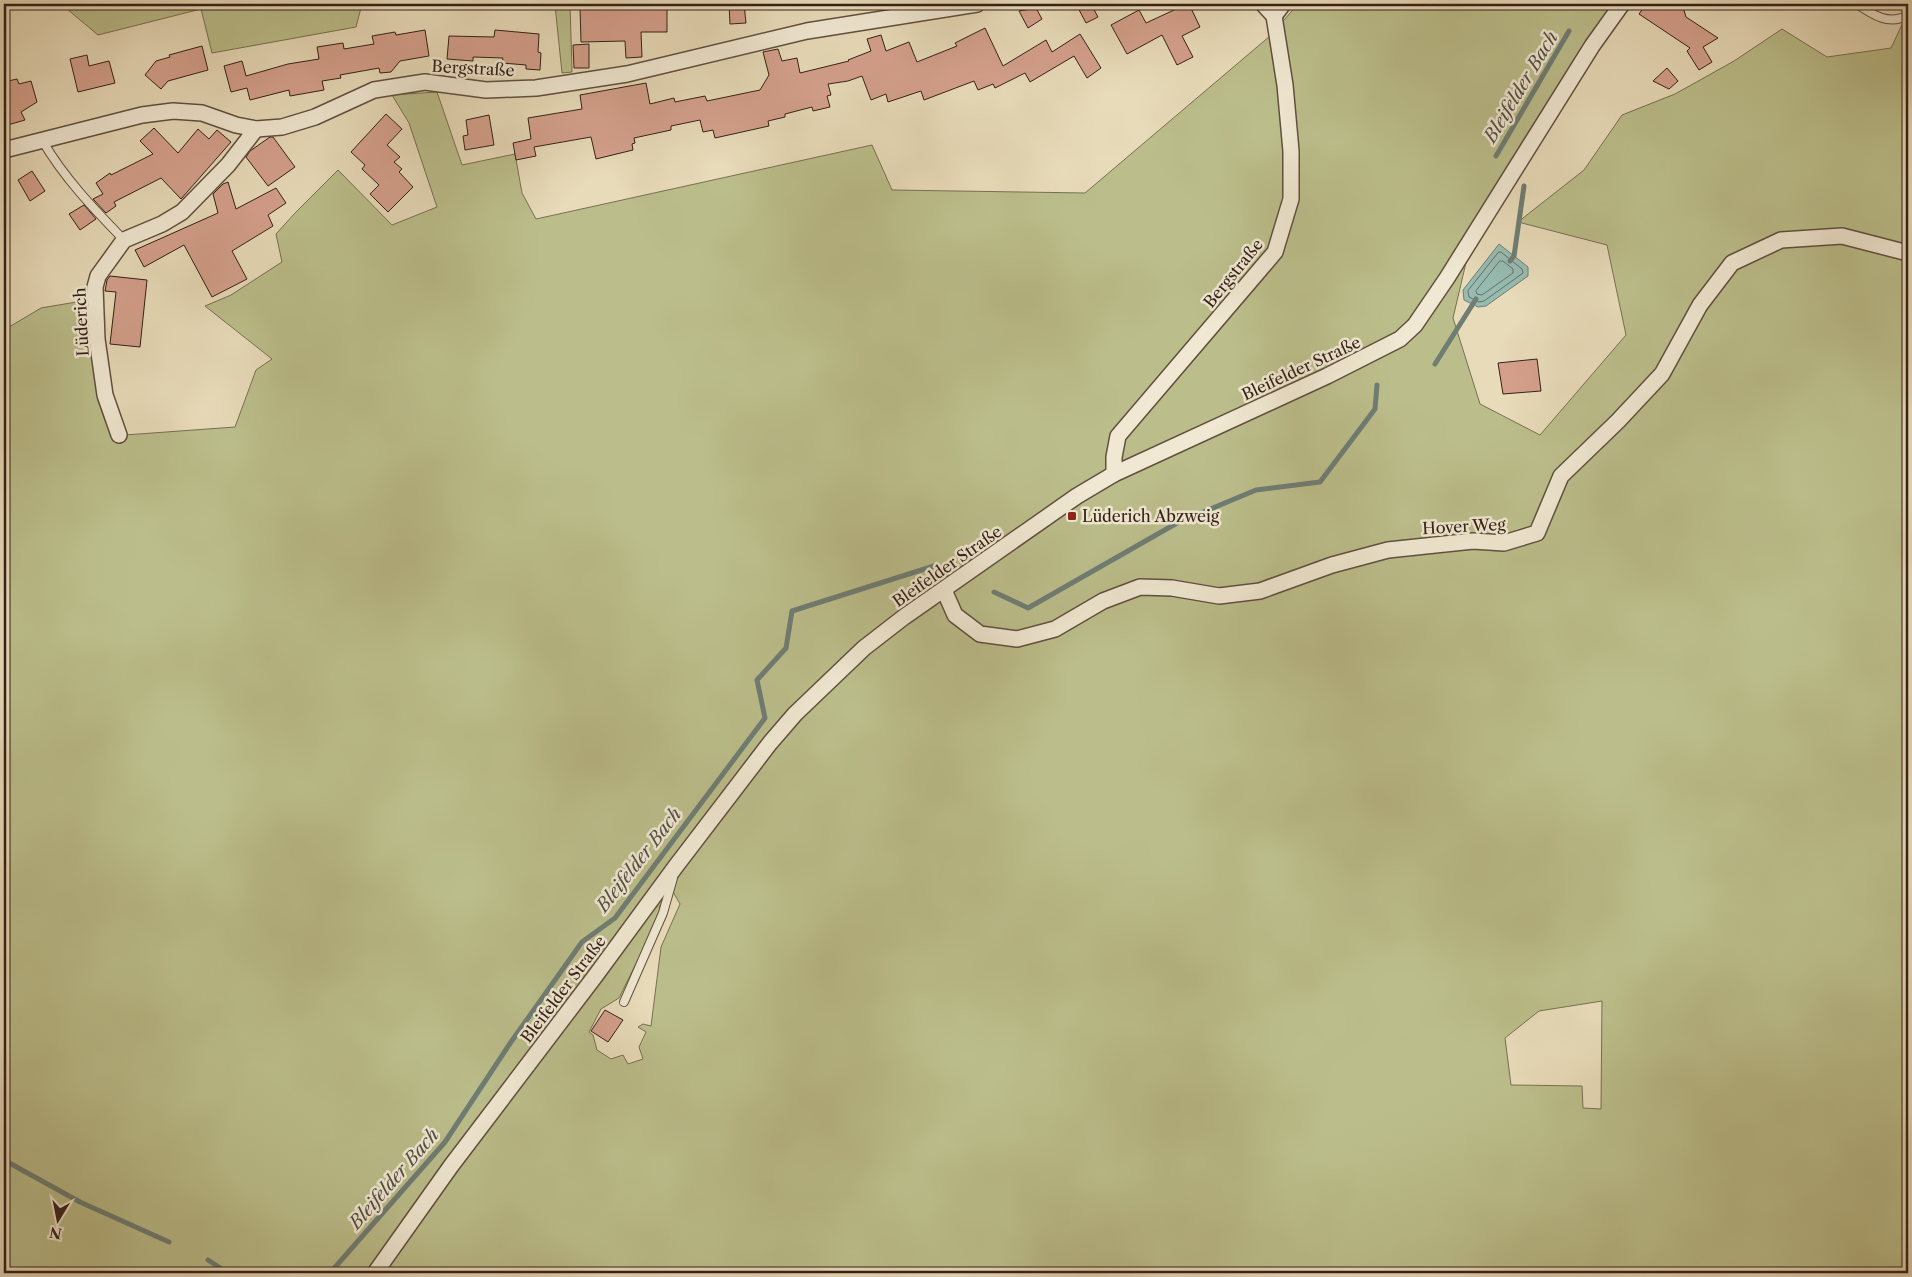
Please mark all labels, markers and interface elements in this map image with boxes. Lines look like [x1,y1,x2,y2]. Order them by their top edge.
water label: Bleifelder Bach [1478,27,1563,148]
street label: Bergstraße [431,56,515,80]
street label: Bergstraße [1199,234,1267,312]
street label: Lüderich [69,287,93,357]
street label: Bleifelder Straße [1238,332,1364,404]
place label: Lüderich Abzweig [1082,506,1220,526]
marker: Lüderich Abzweig [1066,510,1078,522]
street label: Hover Weg [1422,514,1507,538]
street label: Bleifelder Straße [889,521,1005,611]
water label: Bleifelder Bach [590,804,686,918]
street label: Bleifelder Straße [516,932,610,1046]
water label: Bleifelder Bach [343,1124,444,1235]
north arrow [32,1194,82,1244]
text: N [48,1223,63,1243]

